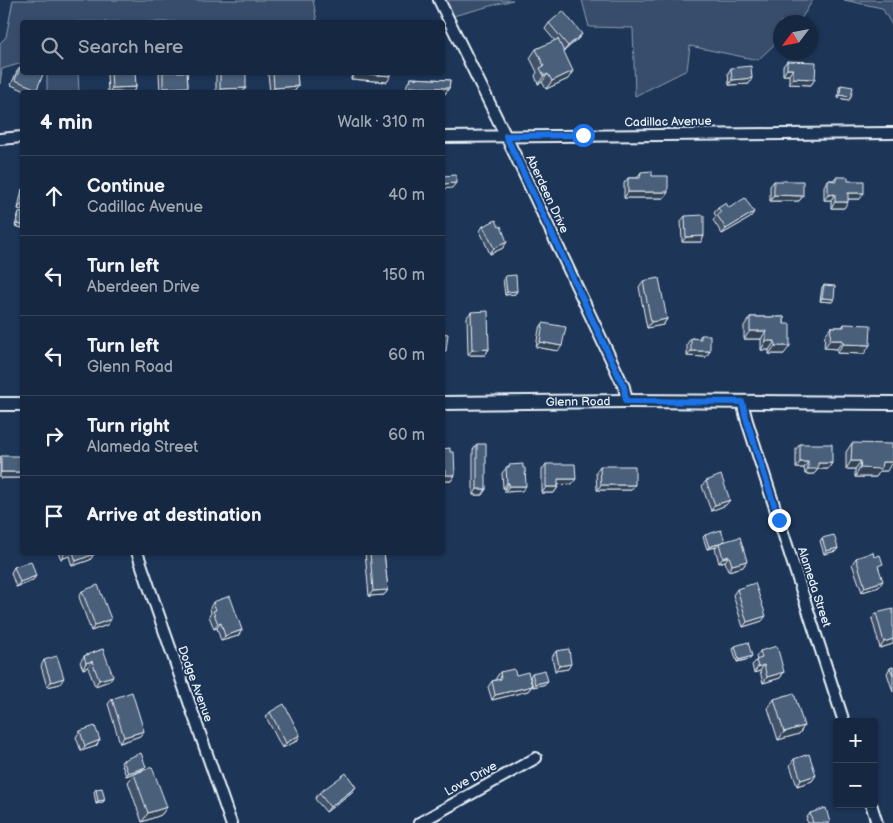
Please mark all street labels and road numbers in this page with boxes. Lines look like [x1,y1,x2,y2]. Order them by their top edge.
street label: Cadillac Avenue [624,114,712,130]
street label: Aberdeen Drive [522,152,572,236]
street label: Glenn Road [546,394,610,409]
street label: Alameda Street [794,545,834,629]
street label: Dodge Avenue [174,644,216,724]
street label: Love Drive [442,759,500,799]

